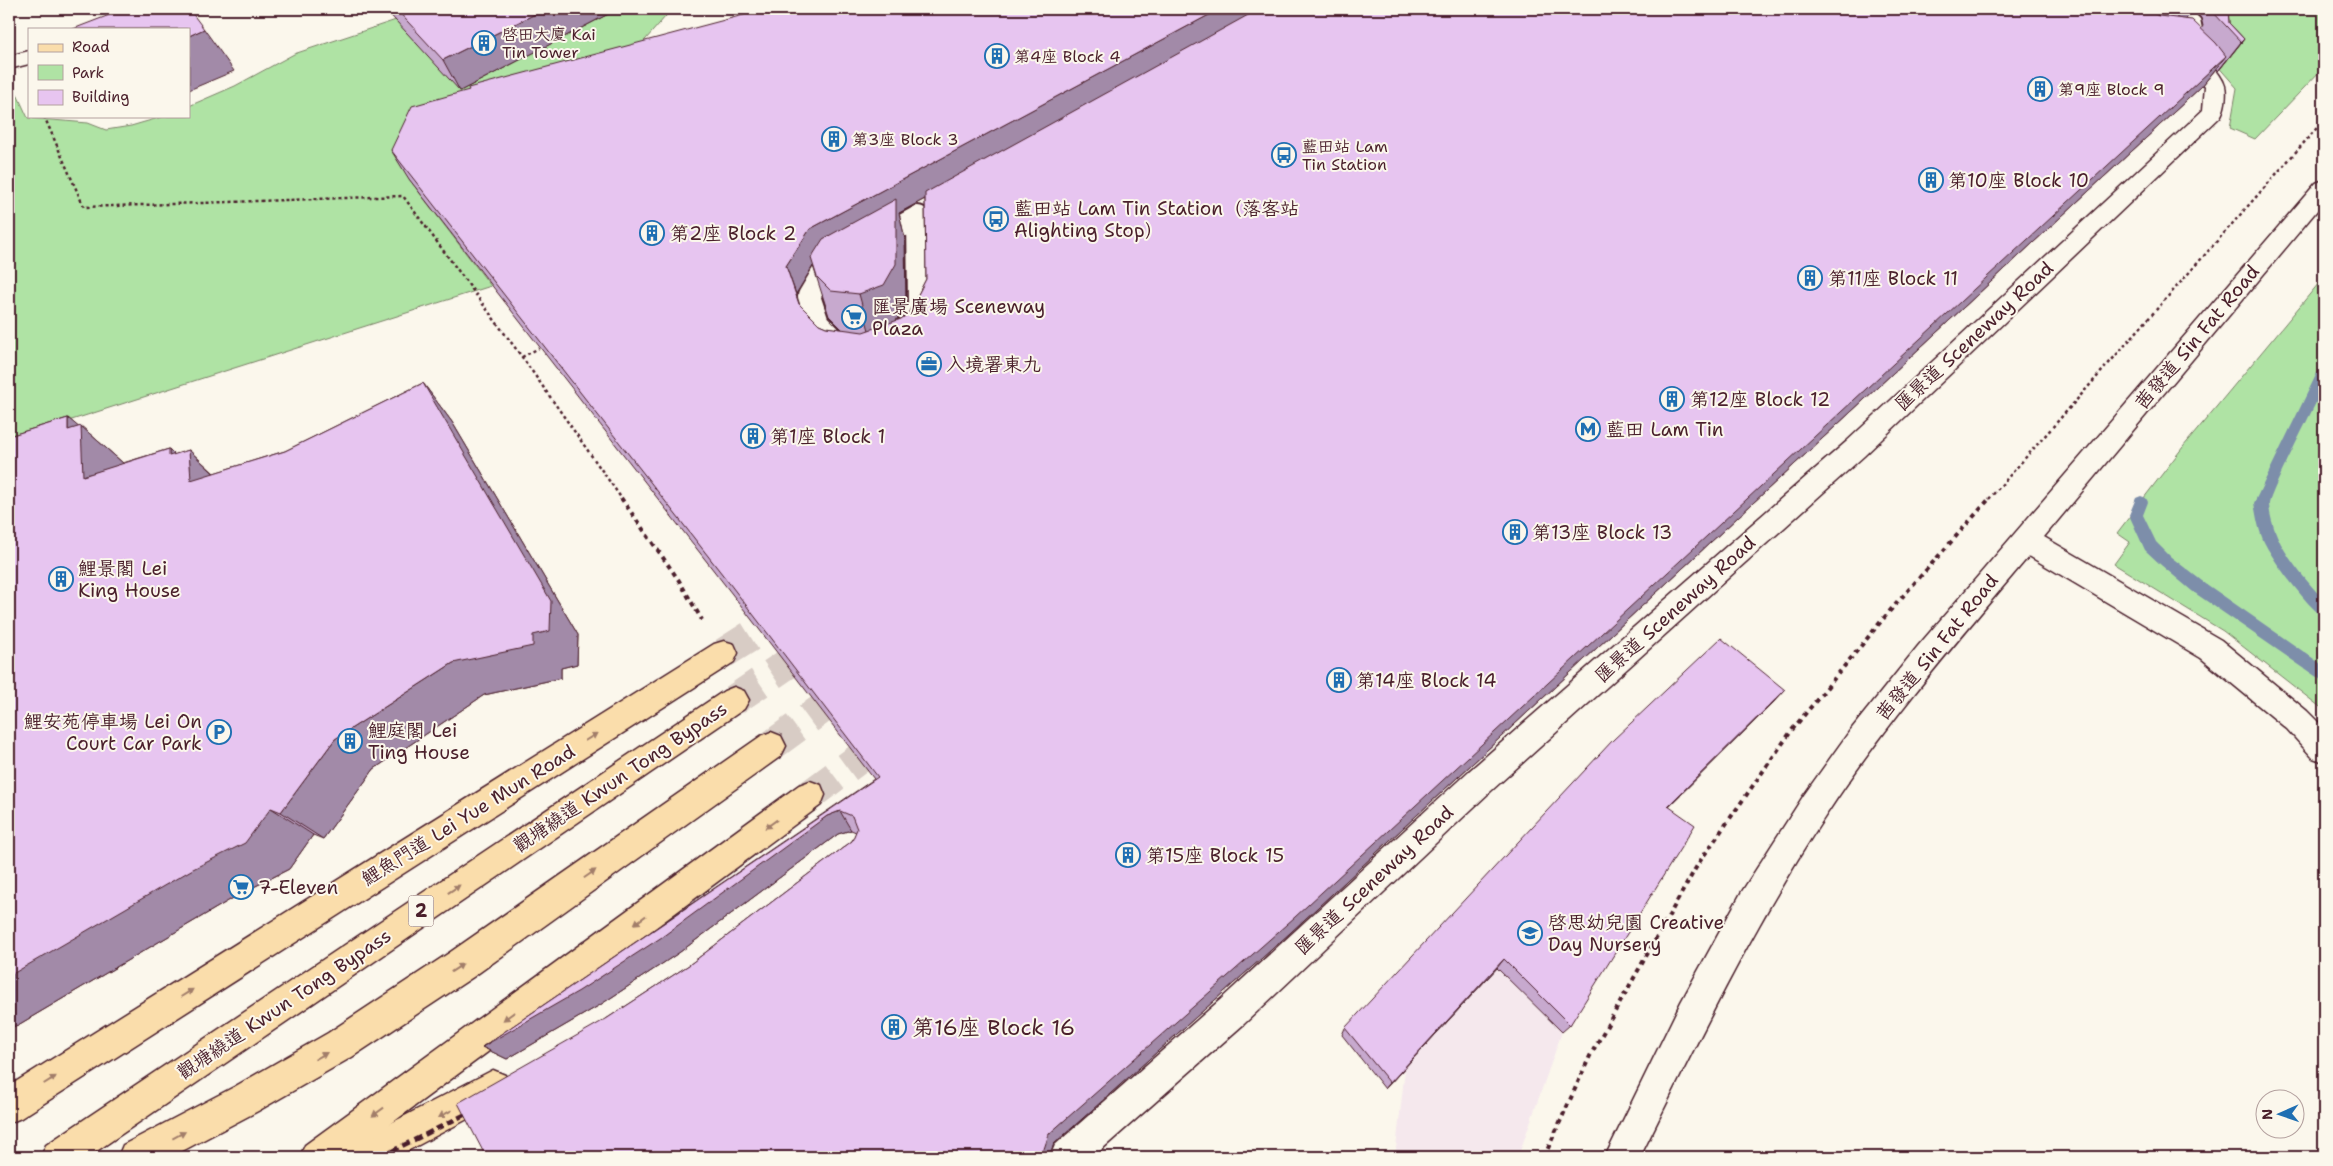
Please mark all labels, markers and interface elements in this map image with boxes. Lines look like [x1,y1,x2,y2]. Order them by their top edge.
place label: 啓田大廈 Kai Tin Tower [502,24,596,63]
legend [28,28,190,118]
building icon: 啓田大廈 Kai Tin Tower [471,30,497,56]
text: Road [72,37,110,57]
building icon: 第4座 Block 4 [984,43,1010,69]
place label: 第4座 Block 4 [1014,46,1120,67]
text: Park [72,63,104,83]
building icon: 第9座 Block 9 [2027,76,2053,102]
place label: 第9座 Block 9 [2058,79,2164,100]
text: Building [72,87,129,107]
building icon: 第3座 Block 3 [821,126,847,152]
place label: 第3座 Block 3 [852,129,958,150]
place label: 藍田站 Lam Tin Station [1302,136,1388,175]
bus stop icon: 藍田站 Lam Tin Station [1271,142,1297,168]
building icon: 第10座 Block 10 [1918,167,1944,193]
place label: 第10座 Block 10 [1948,168,2089,193]
place label: 藍田站 Lam Tin Station（落客站 Alighting Stop） [1014,196,1299,243]
bus stop icon: 藍田站 Lam Tin Station（落客站 Alighting Stop） [983,206,1009,232]
building icon: 第2座 Block 2 [639,220,665,246]
place label: 第2座 Block 2 [670,221,796,246]
street label: 匯景道 Sceneway Road [1889,256,2059,416]
street label: 茜發道 Sin Fat Road [2129,260,2265,414]
building icon: 第11座 Block 11 [1797,265,1823,291]
place label: 第11座 Block 11 [1828,266,1958,291]
place label: 匯景廣場 Sceneway Plaza [872,294,1045,341]
supermarket icon: 匯景廣場 Sceneway Plaza [841,304,867,330]
office icon: 入境署東九 [916,351,942,377]
place label: 入境署東九 [946,352,1041,377]
building icon: 第12座 Block 12 [1659,386,1685,412]
place label: 第12座 Block 12 [1690,387,1830,412]
metro station icon: 藍田 Lam Tin [1575,416,1601,442]
place label: 藍田 Lam Tin [1606,417,1724,442]
building icon: 第1座 Block 1 [740,423,766,449]
place label: 第1座 Block 1 [770,424,886,449]
building icon: 第13座 Block 13 [1502,519,1528,545]
place label: 第13座 Block 13 [1532,520,1672,545]
street label: 匯景道 Sceneway Road [1589,530,1761,688]
place label: 鯉景閣 Lei King House [78,556,181,603]
building icon: 鯉景閣 Lei King House [48,566,74,592]
street label: 茜發道 Sin Fat Road [1870,569,2004,725]
building icon: 第14座 Block 14 [1326,667,1352,693]
place label: 第14座 Block 14 [1356,668,1496,693]
street label: 觀塘繞道 Kwun Tong Bypass [508,696,732,858]
place label: 鯉安苑停車場 Lei On Court Car Park [24,709,202,756]
place label: 鯉庭閣 Lei Ting House [368,718,470,765]
parking icon: 鯉安苑停車場 Lei On Court Car Park [206,719,232,745]
building icon: 鯉庭閣 Lei Ting House [337,728,363,754]
one-way arrow [584,733,597,742]
street label: 鯉魚門道 Lei Yue Mun Road [356,739,580,891]
street label: 匯景道 Sceneway Road [1289,800,1459,960]
one-way arrow [764,819,777,829]
building icon: 第15座 Block 15 [1115,842,1141,868]
place label: 第15座 Block 15 [1146,843,1284,868]
one-way arrow [583,869,597,879]
supermarket icon: 7-Eleven [228,874,254,900]
place label: 7-Eleven [258,875,338,900]
one-way arrow [447,885,460,894]
road number: 2 [408,896,434,926]
place label: 啓思幼兒園 Creative Day Nursery [1548,910,1724,957]
one-way arrow [633,915,646,925]
school or university icon: 啓思幼兒園 Creative Day Nursery [1517,920,1543,946]
street label: 觀塘繞道 Kwun Tong Bypass [172,923,396,1085]
one-way arrow [450,963,464,972]
one-way arrow [181,988,194,997]
one-way arrow [502,1011,515,1021]
place label: 第16座 Block 16 [912,1013,1075,1042]
building icon: 第16座 Block 16 [881,1014,907,1040]
one-way arrow [314,1051,327,1060]
one-way arrow [43,1075,57,1084]
north arrow [2256,1088,2306,1138]
one-way arrow [371,1107,384,1117]
text: N [2258,1109,2276,1120]
one-way arrow [437,1110,452,1118]
one-way arrow [172,1130,185,1139]

